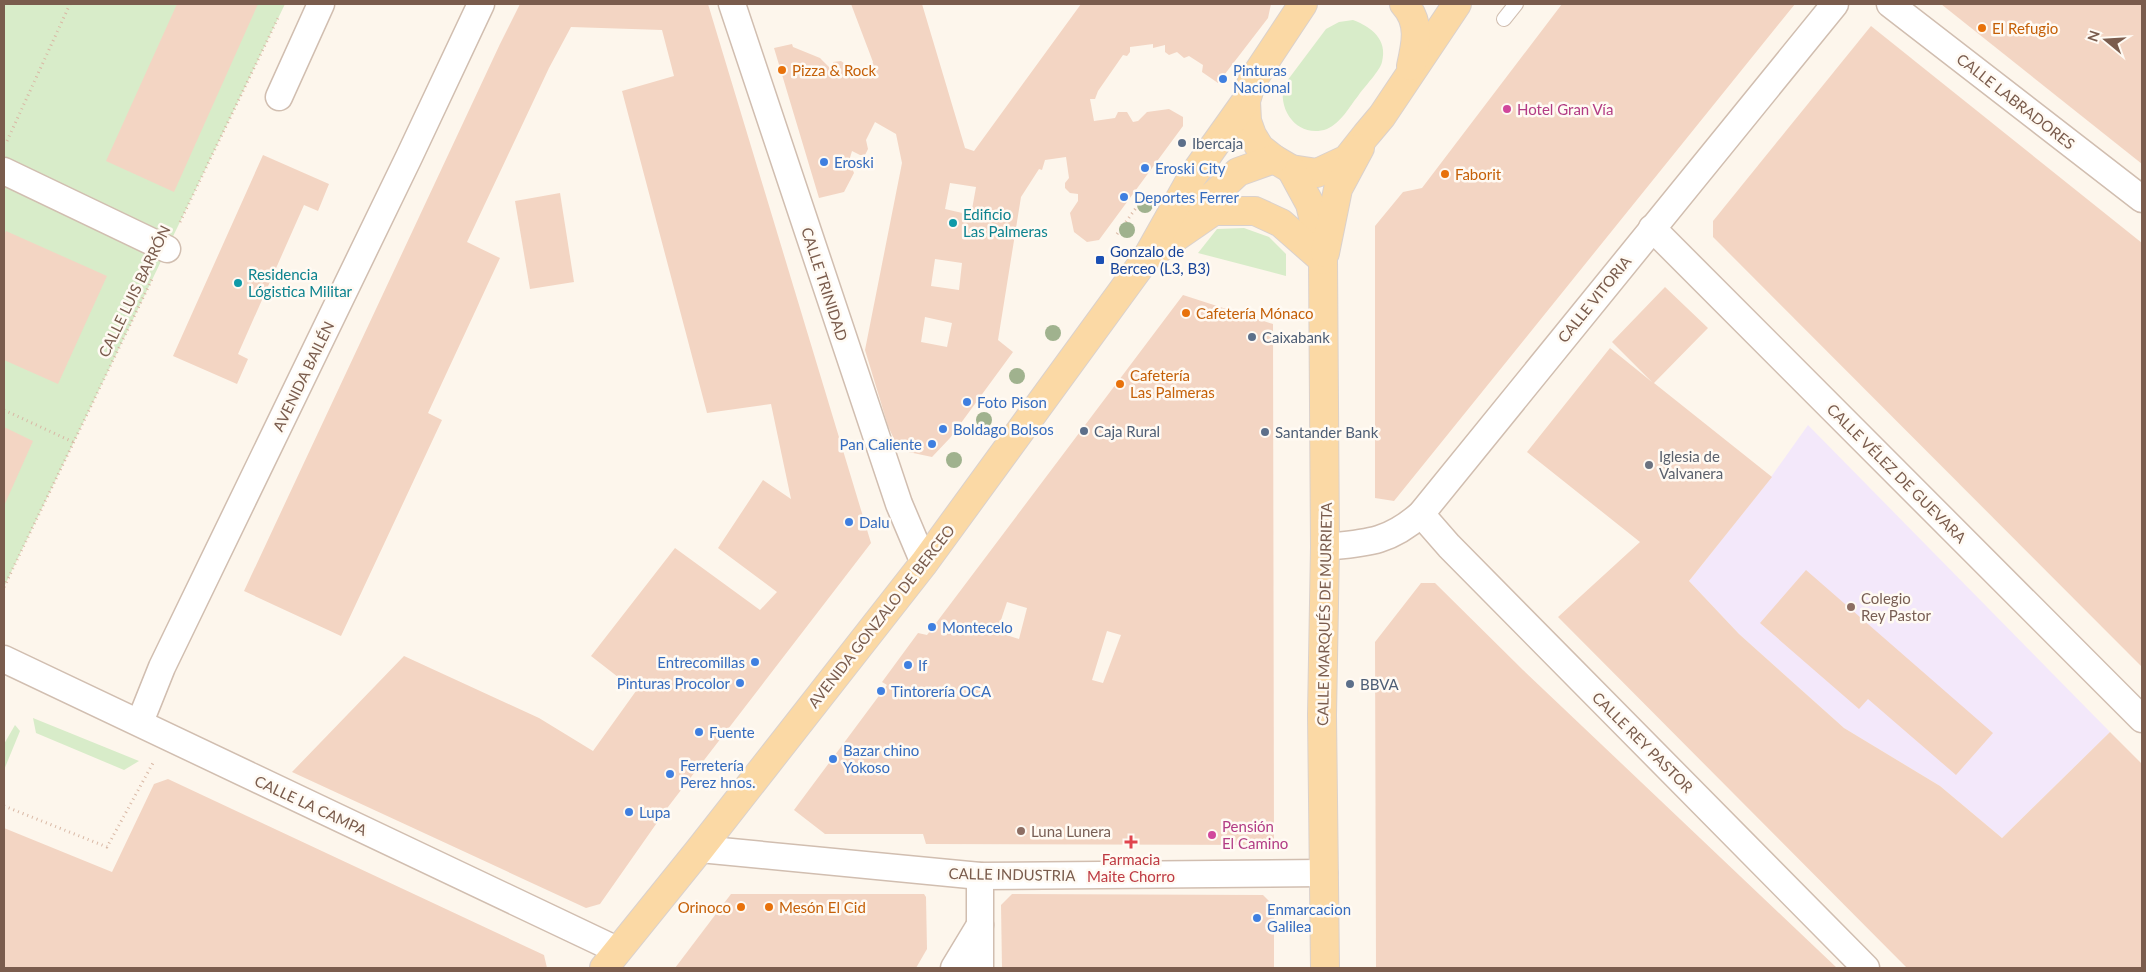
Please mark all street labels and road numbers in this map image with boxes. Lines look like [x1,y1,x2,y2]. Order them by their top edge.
street label: CALLE LABRADORES [1953,49,2079,153]
street label: CALLE LUIS BARRÓN [94,222,174,360]
street label: CALLE TRINIDAD [798,225,852,343]
street label: CALLE VITORIA [1554,251,1635,346]
street label: AVENIDA BAILÉN [269,318,337,434]
street label: CALLE VÉLEZ DE GUEVARA [1824,400,1971,547]
street label: CALLE MARQUÉS DE MURRIETA [1313,501,1335,726]
street label: AVENIDA GONZALO DE BERCEO [804,521,958,711]
street label: CALLE REY PASTOR [1589,688,1698,797]
street label: CALLE LA CAMPA [252,771,371,839]
street label: CALLE INDUSTRIA [948,864,1076,884]

